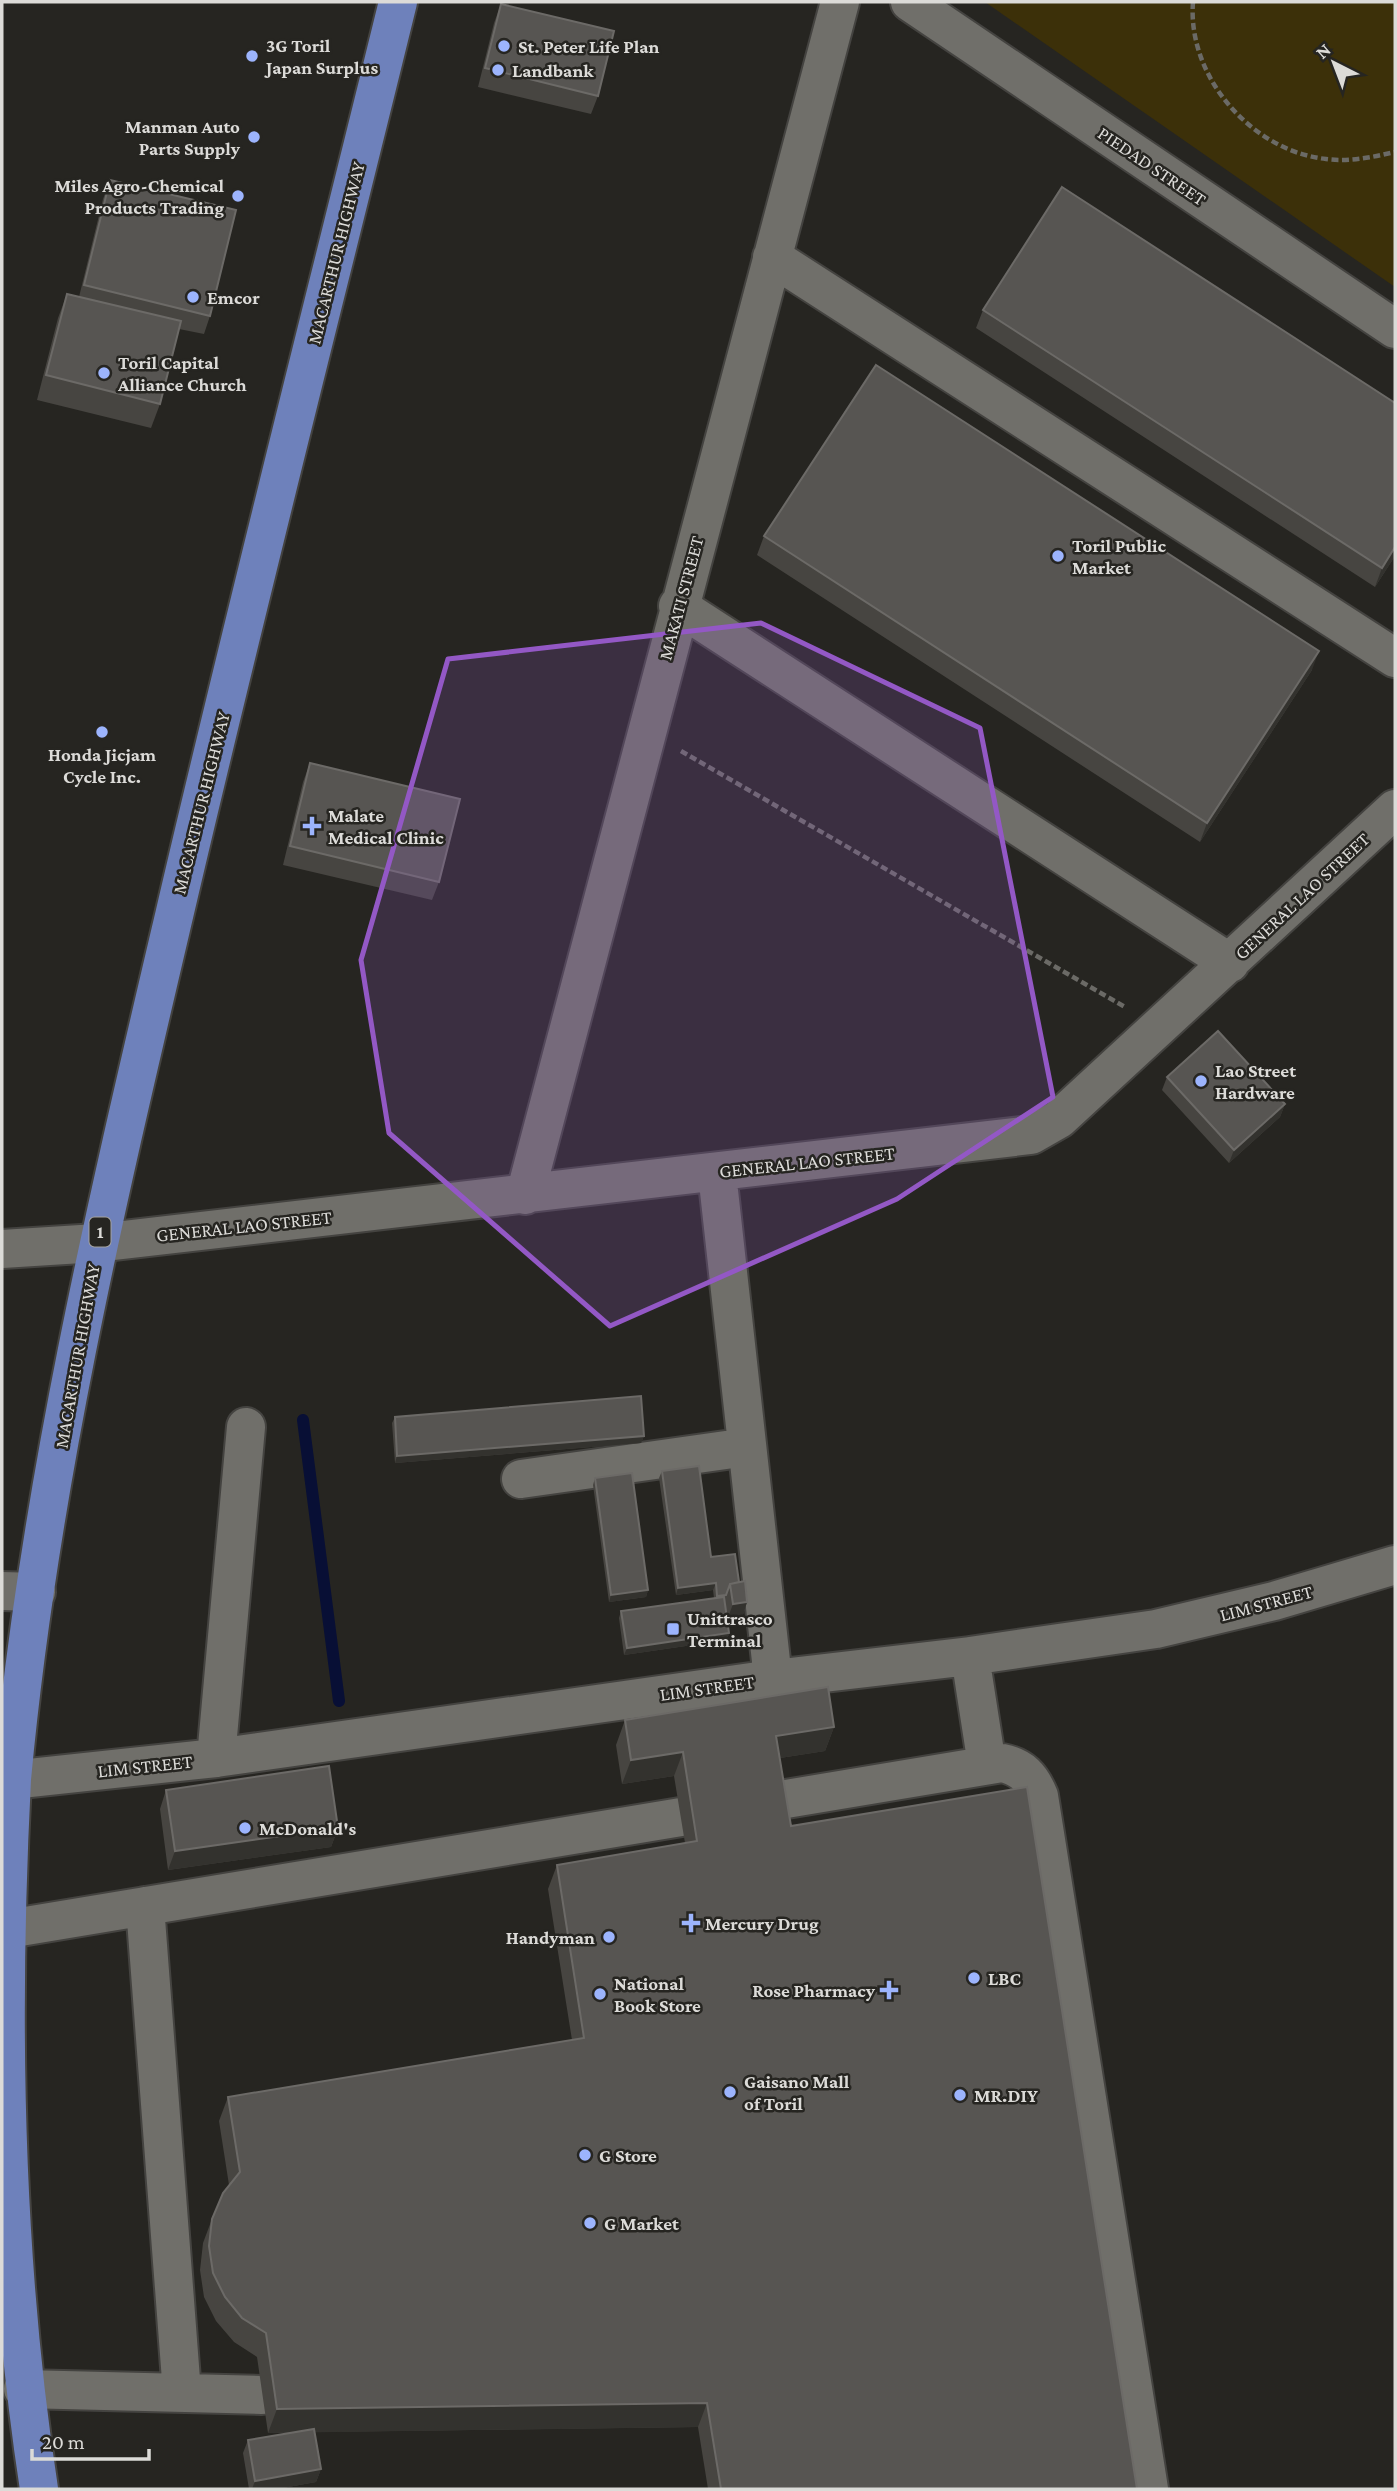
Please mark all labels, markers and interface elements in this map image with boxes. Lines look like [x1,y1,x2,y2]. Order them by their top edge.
north arrow [1299,28,1369,98]
place label: 3G Toril Japan Surplus [264,35,378,78]
place label: St. Peter Life Plan [518,36,660,57]
marker: St. Peter Life Plan [496,38,512,54]
text: N [1311,39,1335,63]
marker: 3G Toril Japan Surplus [244,48,260,64]
place label: Landbank [512,60,594,81]
marker: Landbank [490,62,506,78]
place label: Manman Auto Parts Supply [125,116,241,159]
street label: PIEDAD STREET [1094,122,1211,210]
marker: Manman Auto Parts Supply [246,129,262,145]
street label: MACARTHUR HIGHWAY [303,159,369,346]
place label: Miles Agro-Chemical Products Trading [55,175,224,218]
marker: Miles Agro-Chemical Products Trading [230,188,246,204]
place label: Emcor [207,287,260,308]
marker: Emcor [185,289,201,305]
place label: Toril Capital Alliance Church [117,352,247,395]
marker: Toril Capital Alliance Church [96,365,112,381]
street label: MAKATI STREET [654,533,708,662]
place label: Toril Public Market [1072,535,1167,578]
marker: Toril Public Market [1050,548,1066,564]
street label: MACARTHUR HIGHWAY [168,709,234,896]
marker: Honda Jicjam Cycle Inc. [94,724,110,740]
place label: Honda Jicjam Cycle Inc. [48,744,156,787]
place label: Malate Medical Clinic [328,805,444,848]
marker: Malate Medical Clinic [302,816,322,836]
street label: GENERAL LAO STREET [1230,828,1374,964]
place label: Lao Street Hardware [1215,1060,1296,1103]
marker: Lao Street Hardware [1193,1073,1209,1089]
street label: GENERAL LAO STREET [718,1142,896,1182]
street label: GENERAL LAO STREET [155,1206,333,1246]
road number: 1 [90,1218,110,1246]
street label: MACARTHUR HIGHWAY [50,1261,104,1450]
street label: LIM STREET [1217,1580,1315,1625]
place label: Unittrasco Terminal [687,1608,773,1651]
marker: Unittrasco Terminal [665,1621,681,1637]
street label: LIM STREET [658,1671,756,1705]
street label: LIM STREET [97,1751,194,1781]
place label: McDonald's [259,1818,356,1839]
marker: McDonald's [237,1820,253,1836]
place label: Mercury Drug [705,1913,819,1934]
marker: Mercury Drug [683,1915,699,1931]
place label: Handyman [506,1927,595,1948]
marker: Handyman [601,1929,617,1945]
place label: LBC [988,1968,1021,1989]
marker: LBC [966,1970,982,1986]
place label: National Book Store [614,1973,701,2016]
place label: Rose Pharmacy [752,1980,876,2001]
marker: Rose Pharmacy [881,1982,897,1998]
marker: National Book Store [592,1986,608,2002]
place label: Gaisano Mall of Toril [744,2071,850,2114]
marker: Gaisano Mall of Toril [722,2084,738,2100]
place label: MR.DIY [974,2085,1038,2106]
marker: MR.DIY [952,2087,968,2103]
place label: G Store [599,2145,657,2166]
marker: G Store [577,2147,593,2163]
place label: G Market [604,2213,679,2234]
marker: G Market [582,2215,598,2231]
scale bar [32,2418,149,2462]
text: 20 m [42,2430,85,2454]

